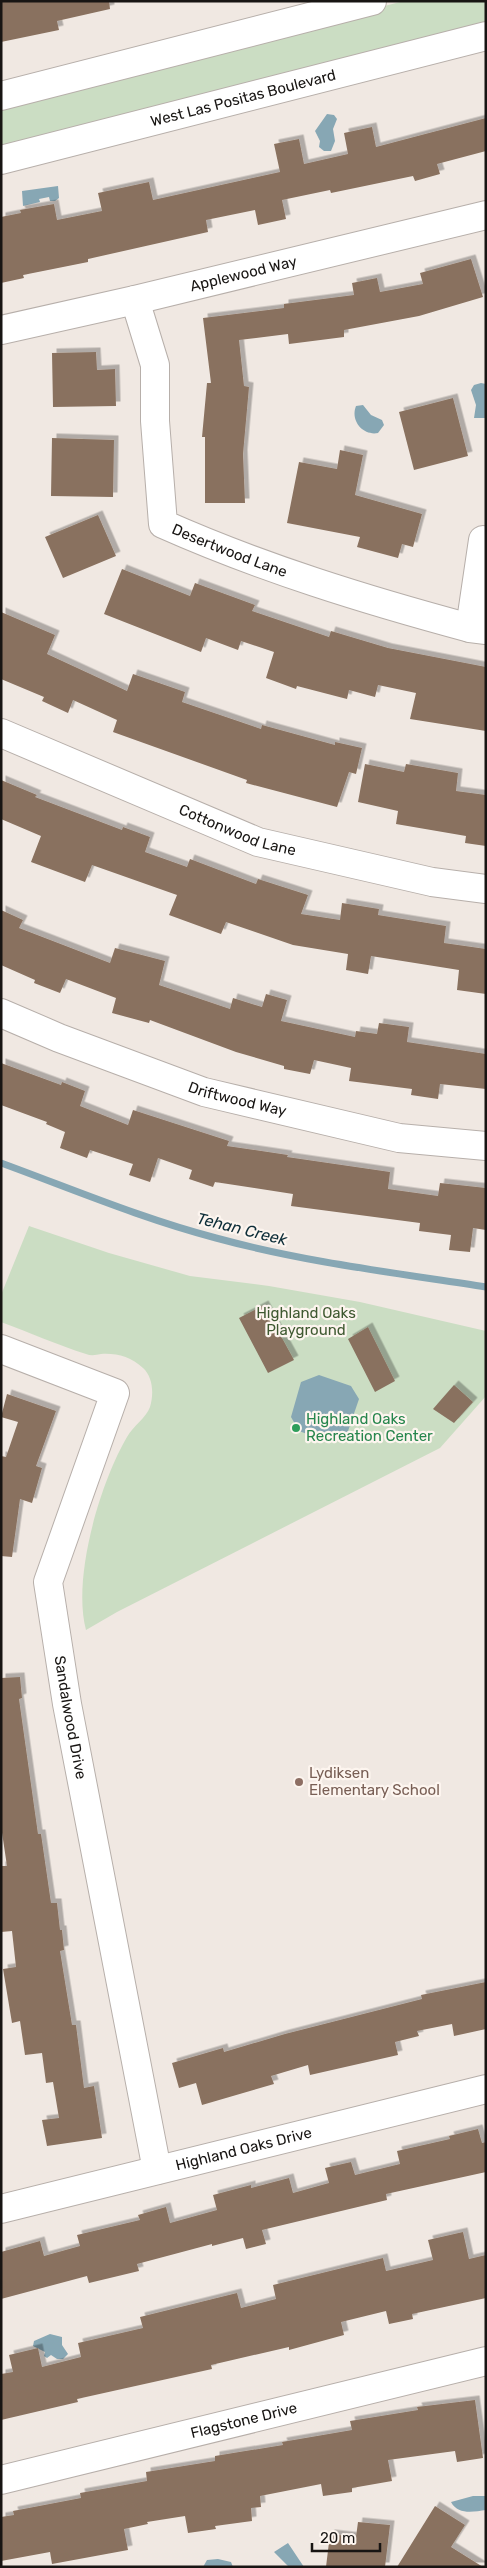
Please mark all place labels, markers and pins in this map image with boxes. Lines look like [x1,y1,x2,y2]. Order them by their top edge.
place label: Highland Oaks Recreation Center [306,1410,433,1445]
marker: Highland Oaks Recreation Center [290,1422,302,1434]
place label: Lydiksen Elementary School [309,1764,440,1799]
marker: Lydiksen Elementary School [293,1776,305,1788]

